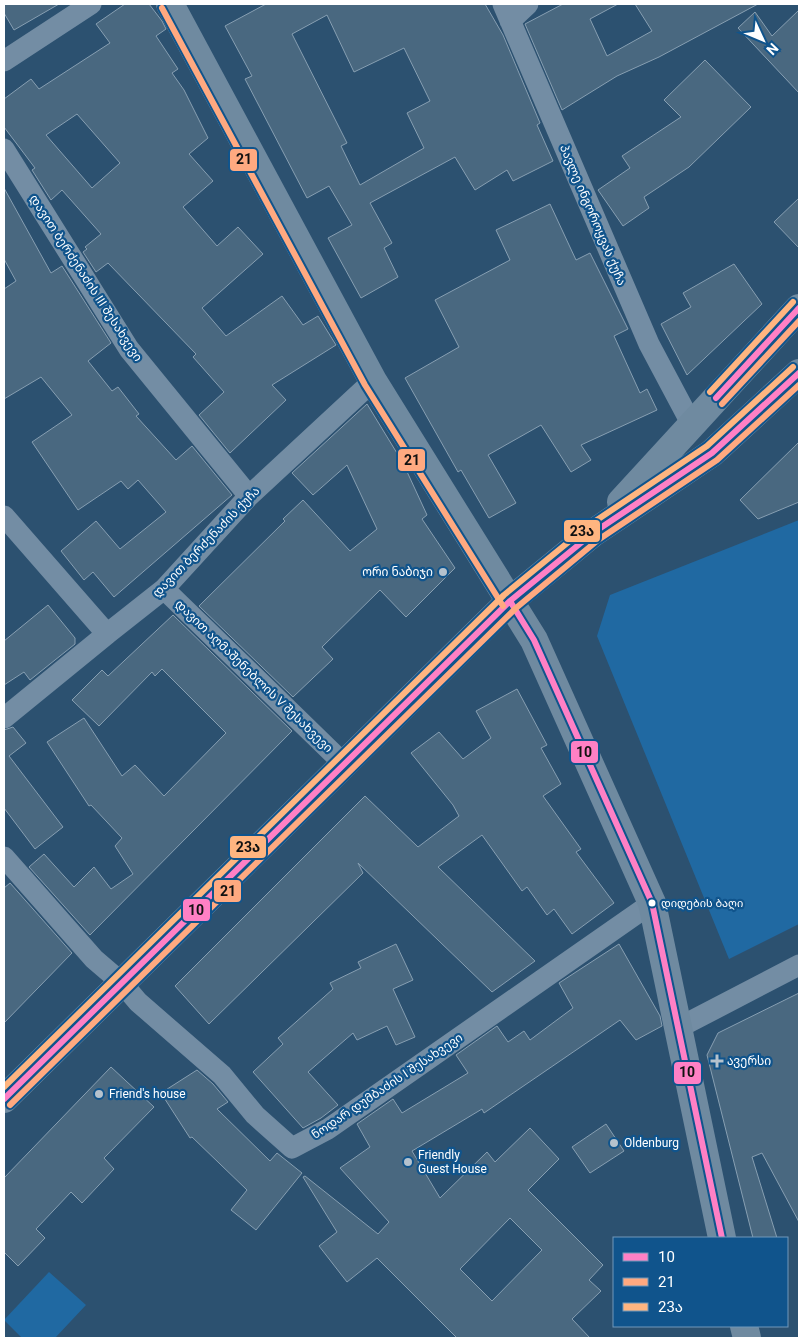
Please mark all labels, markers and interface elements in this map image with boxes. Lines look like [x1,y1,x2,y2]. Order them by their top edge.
north arrow [738,15,788,65]
text: N [763,40,782,58]
street label: პავლე ინგოროყვას ქუჩა [556,143,629,288]
line badge: 21 [229,148,258,172]
text: 21 [236,151,252,167]
street label: დავით ბერძენაძის III შესახვევი [26,192,145,365]
line badge: 21 [397,448,426,472]
text: 21 [404,452,420,468]
street label: დავით ბერძენაძის ქუჩა [149,484,263,601]
line badge: 23ა [563,519,601,543]
text: 23ა [570,523,594,539]
place label: ორი ნაბიჯი [362,565,433,579]
marker: ორი ნაბიჯი [437,566,449,578]
street label: დავით აღმაშენებლის V შესახვევი [172,597,336,756]
line badge: 10 [570,740,599,764]
text: 10 [576,744,592,760]
line badge: 23ა [229,835,267,859]
text: 23ა [236,839,260,855]
line badge: 21 [213,879,242,903]
text: 21 [220,883,236,899]
place label: დიდების ბაღი [661,897,743,910]
line badge: 10 [182,898,211,922]
marker: დიდების ბაღი [647,898,657,908]
text: 10 [188,902,204,918]
street label: ნოდარ დუმბაძის I შესახვევი [309,1030,466,1143]
place label: ავერსი [727,1054,771,1068]
marker: ავერსი [711,1055,723,1067]
line badge: 10 [673,1061,702,1085]
text: 10 [679,1064,695,1080]
place label: Friend's house [109,1087,186,1101]
marker: Friend's house [93,1088,105,1100]
place label: Oldenburg [624,1136,679,1150]
marker: Oldenburg [608,1137,620,1149]
place label: Friendly Guest House [418,1148,487,1176]
marker: Friendly Guest House [402,1156,414,1168]
legend [613,1237,788,1327]
text: 10 [658,1248,675,1266]
text: 21 [658,1273,675,1291]
text: 23ა [658,1298,683,1316]

